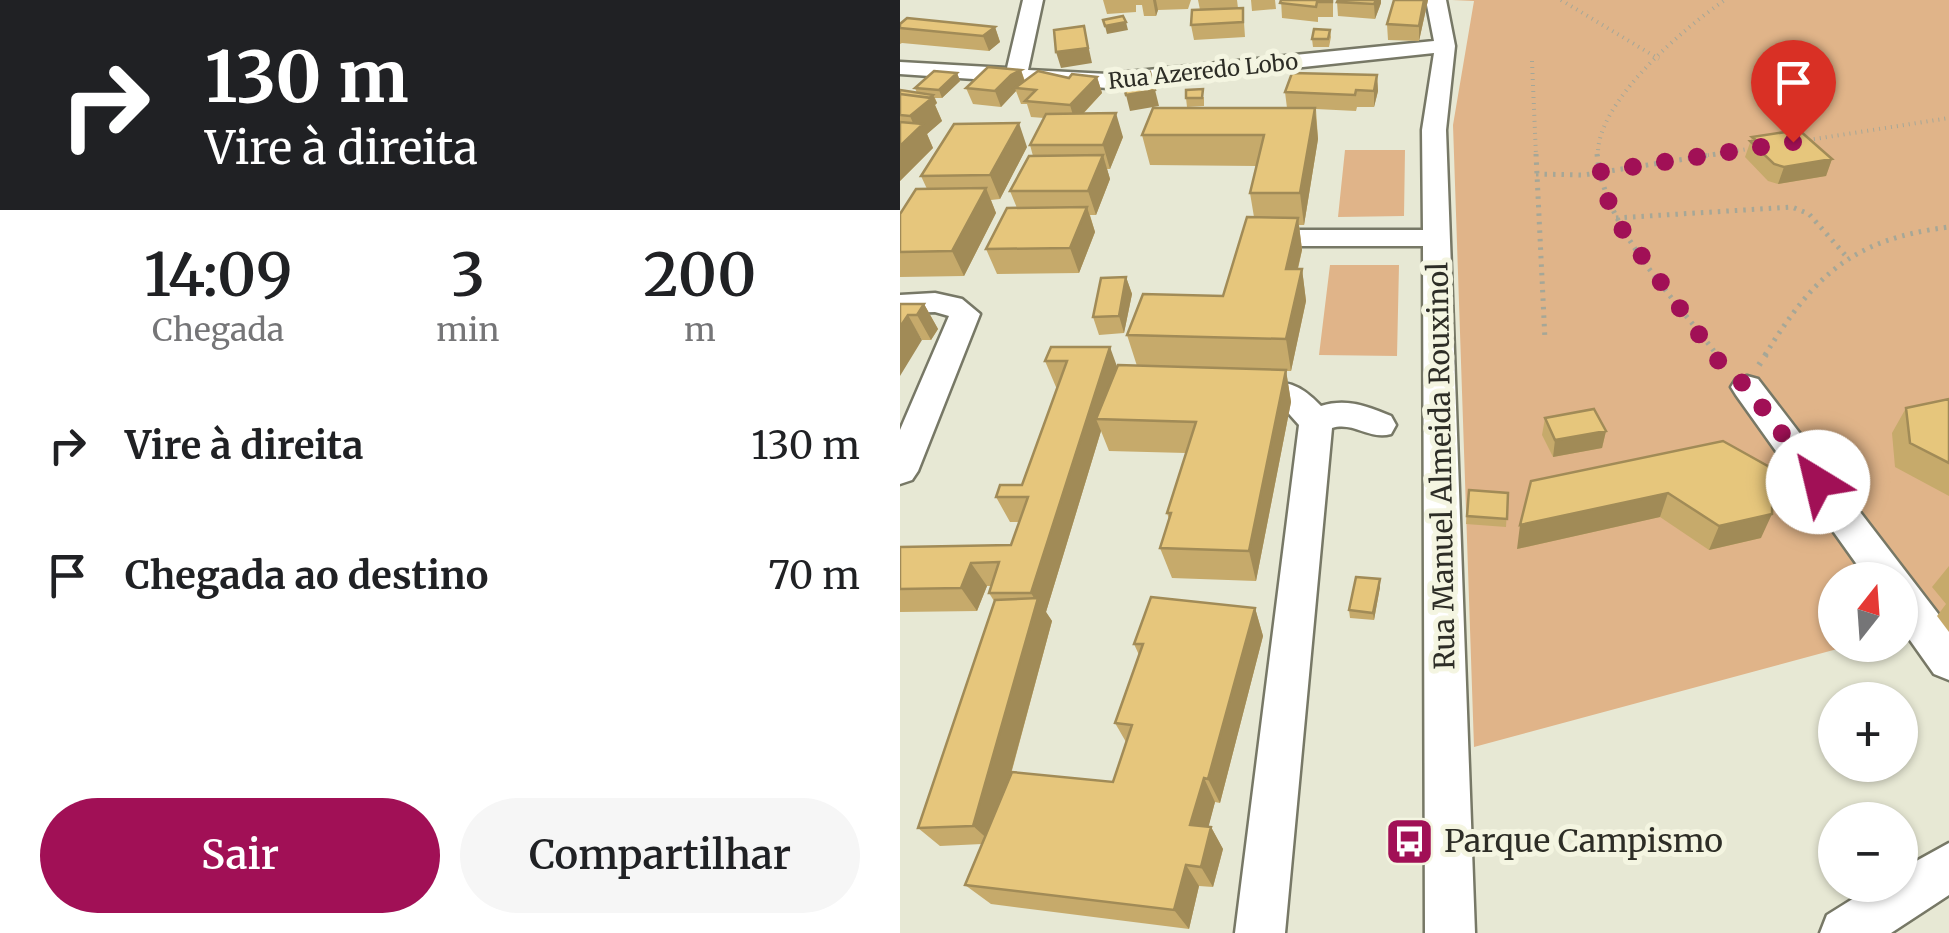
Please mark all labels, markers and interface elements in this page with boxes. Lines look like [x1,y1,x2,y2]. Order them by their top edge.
text: 130 m [205,33,409,121]
icon: right [40,40,170,170]
pin [1751,40,1836,143]
street label: Rua Azeredo Lobo [1107,47,1300,95]
icon: arrive [1766,55,1821,110]
text: Vire à direita [205,120,478,176]
text: 14:09 [144,237,293,312]
text: 3 [451,237,485,312]
text: 200 [643,237,756,312]
street label: Rua Manuel Almeida Rouxinol [1419,262,1463,670]
text: Chegada [152,310,284,350]
text: min [436,310,500,350]
text: m [684,310,716,350]
icon: right [40,418,95,473]
text: Vire à direita [125,422,363,469]
text: 130 m [751,422,860,469]
position arrow [1766,430,1870,534]
icon: arrive [40,548,95,603]
text: Chegada ao destino [125,552,488,599]
text: 70 m [768,552,860,599]
north arrow [1818,562,1918,662]
map controls [1818,562,1918,902]
button: + [1818,682,1918,782]
button: Sair [40,798,440,913]
button: Compartilhar [460,798,860,913]
button: − [1818,802,1918,902]
bus stop icon: Parque Campismo [1383,815,1435,867]
place label: Parque Campismo [1444,821,1723,861]

